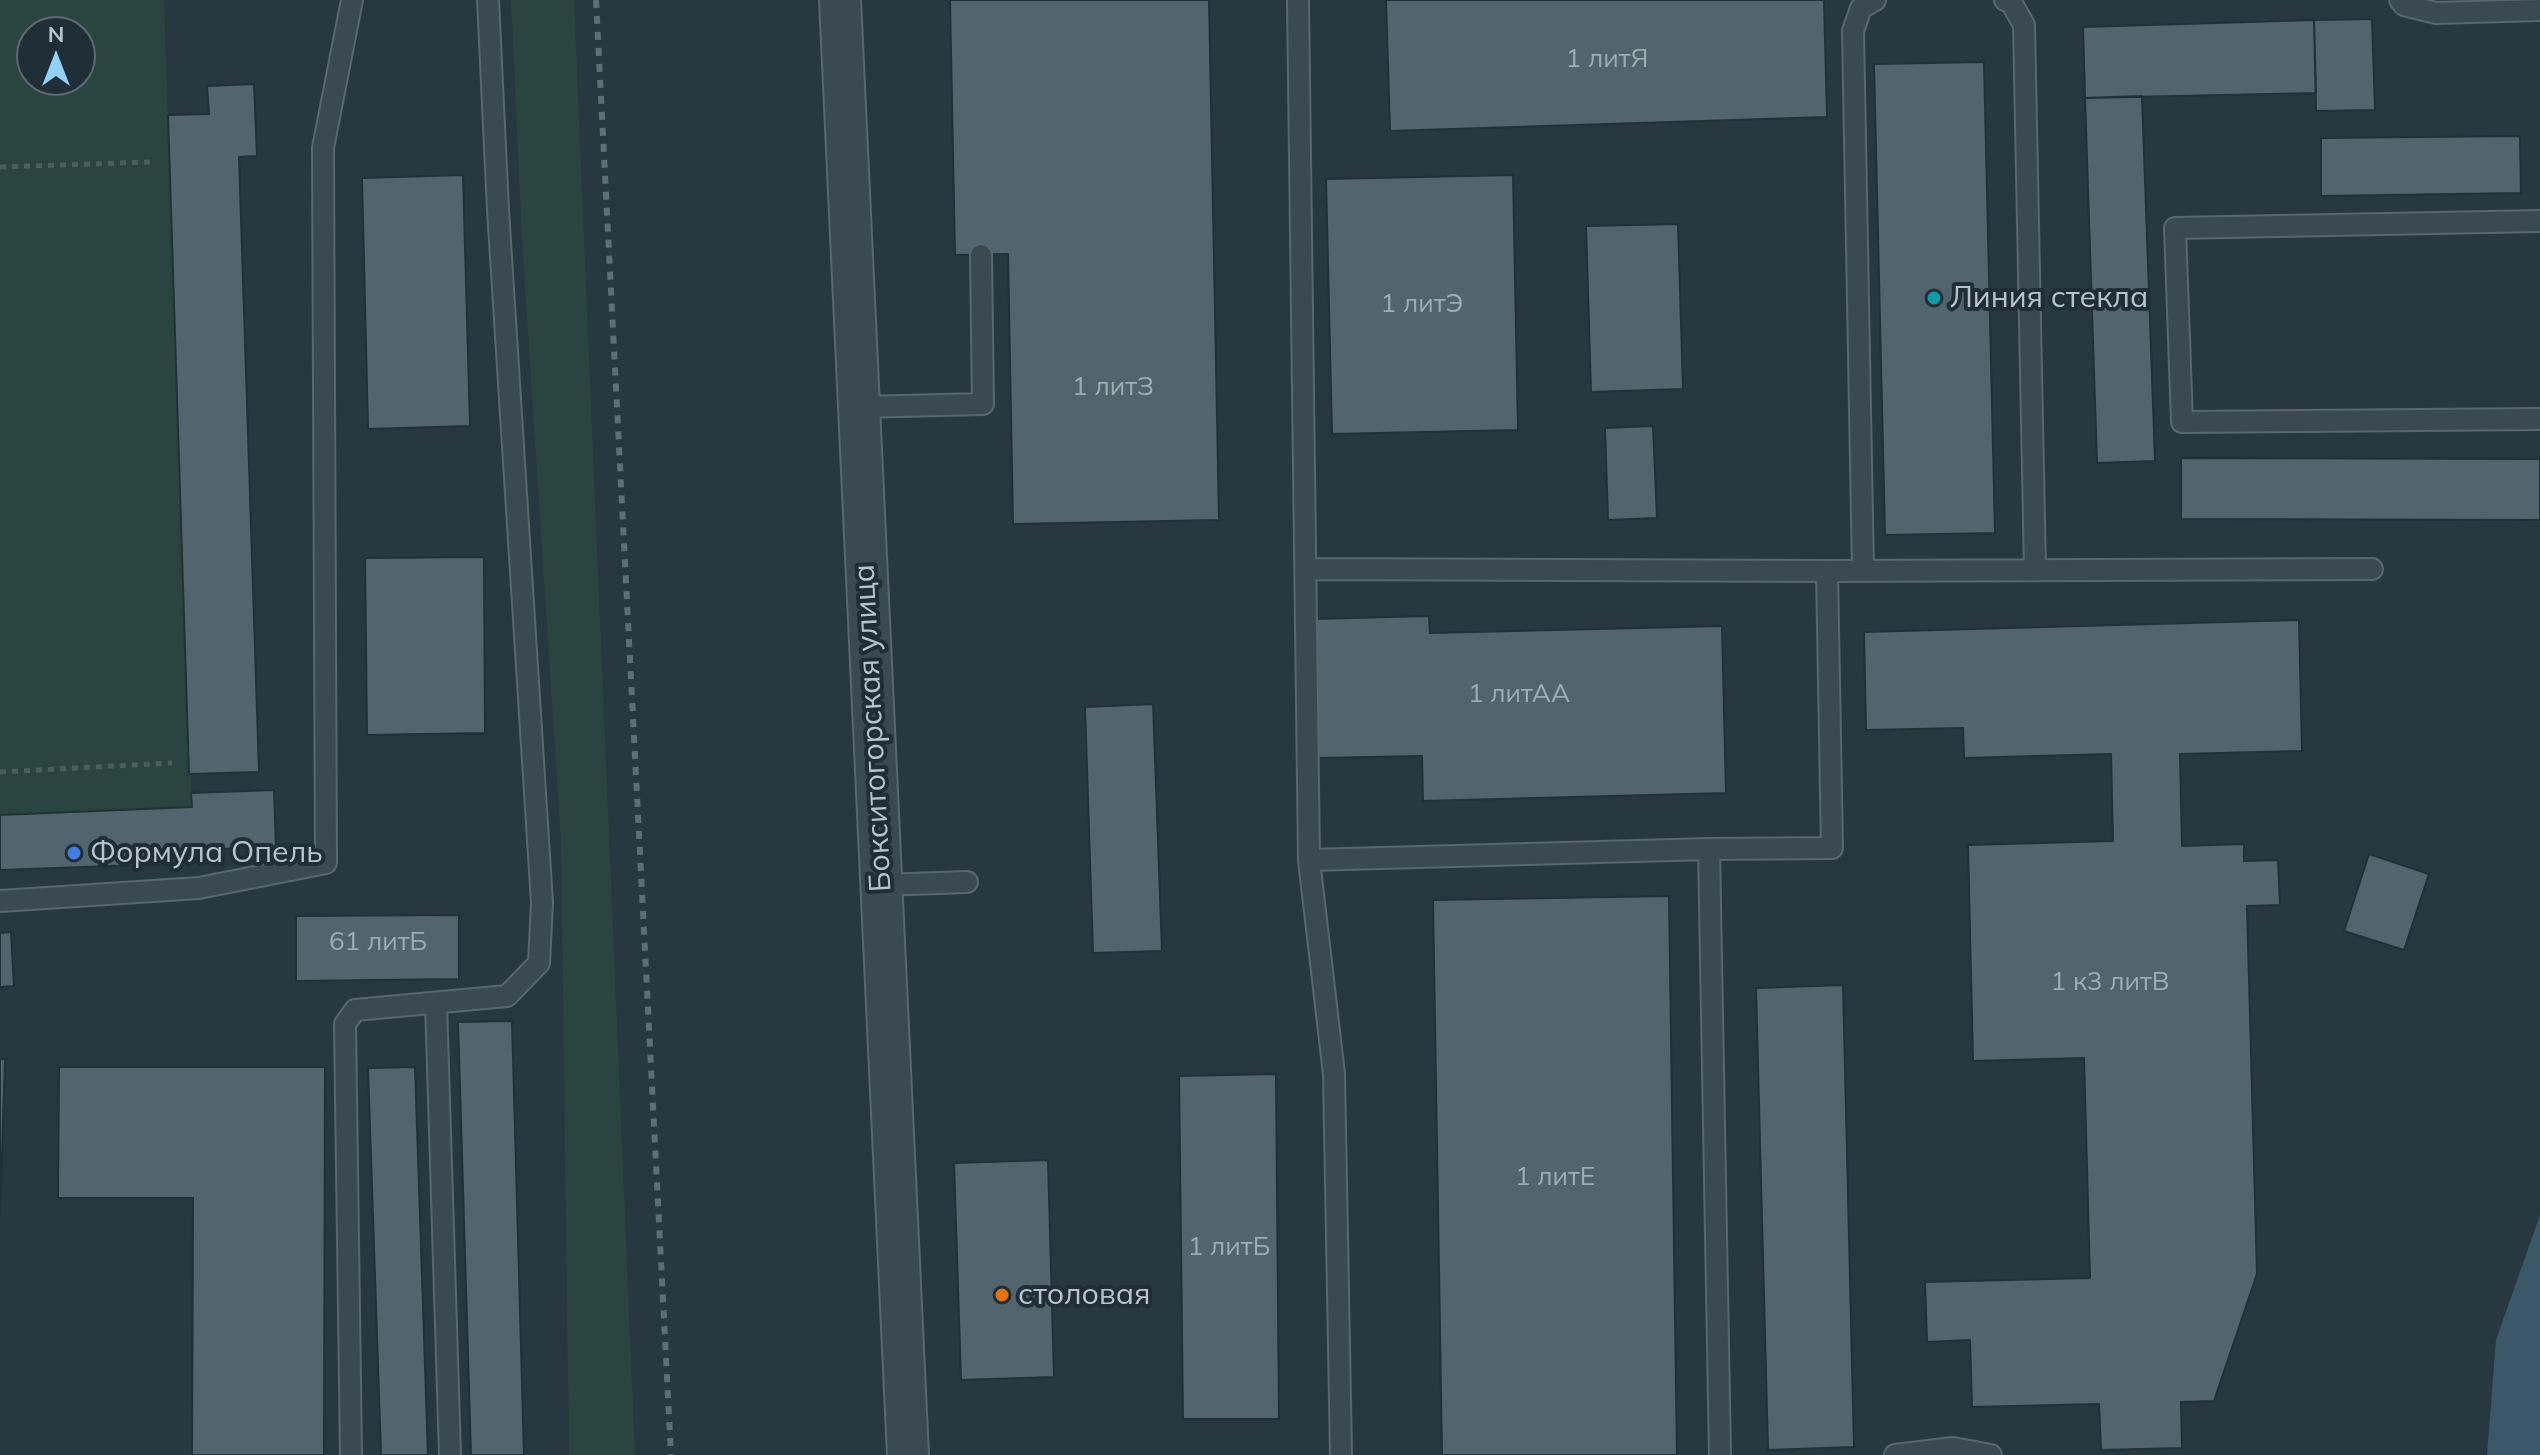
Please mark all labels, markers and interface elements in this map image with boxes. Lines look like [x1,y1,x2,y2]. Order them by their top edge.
north arrow [16,16,96,96]
text: N [48,20,64,48]
house number: 1 литЯ [1566,43,1648,75]
place label: Линия стекла [1950,280,2148,316]
house number: 1 литЭ [1381,288,1463,320]
marker: Линия стекла [1925,289,1943,307]
house number: 1 литЗ [1072,371,1154,403]
street label: Бокситогорская улица [846,563,900,893]
house number: 1 литАА [1468,678,1570,710]
place label: Формула Опель [90,835,323,871]
marker: Формула Опель [65,844,83,862]
house number: 61 литБ [329,926,427,958]
house number: 1 к3 литВ [2050,966,2170,998]
house number: 1 литЕ [1515,1161,1595,1193]
house number: 1 литБ [1188,1231,1270,1263]
place label: столовая [1018,1277,1150,1313]
marker: столовая [993,1286,1011,1304]

